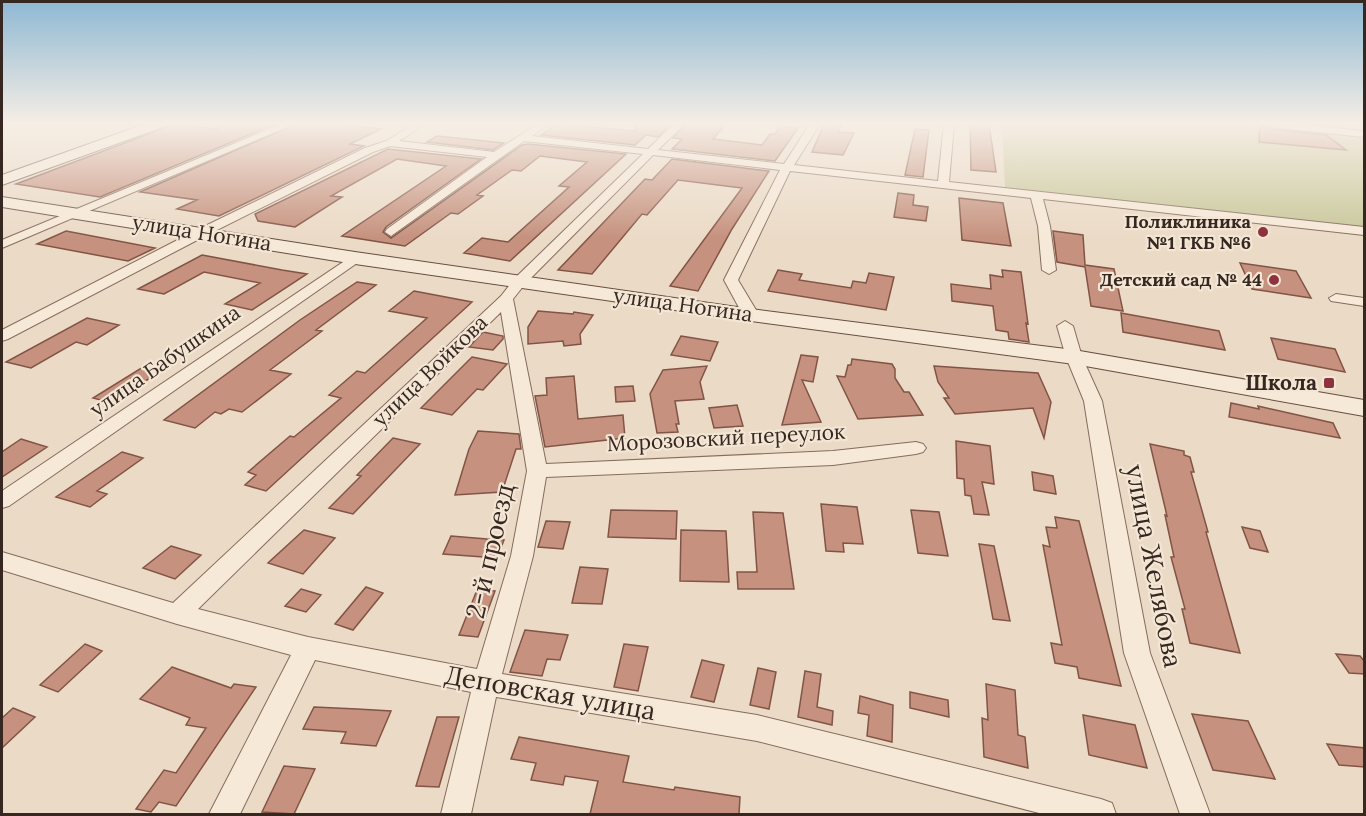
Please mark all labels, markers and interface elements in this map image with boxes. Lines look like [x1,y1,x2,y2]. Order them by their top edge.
street label: улица Ногина [131,208,274,257]
place label: Поликлиника №1 ГКБ №6 [1125,210,1252,254]
marker: Поликлиника №1 ГКБ №6 [1256,225,1270,239]
place label: Детский сад № 44 [1100,268,1262,291]
marker: Детский сад № 44 [1267,273,1281,287]
street label: улица Ногина [612,281,755,328]
street label: улица Бабушкина [84,298,245,423]
street label: улица Войкова [366,309,493,432]
place label: Школа [1245,369,1317,396]
marker: Школа [1322,376,1336,390]
street label: Морозовский переулок [606,418,847,457]
street label: улица Желябова [1119,462,1190,670]
street label: 2-й проезд [458,480,521,622]
street label: Деповская улица [442,658,658,727]

